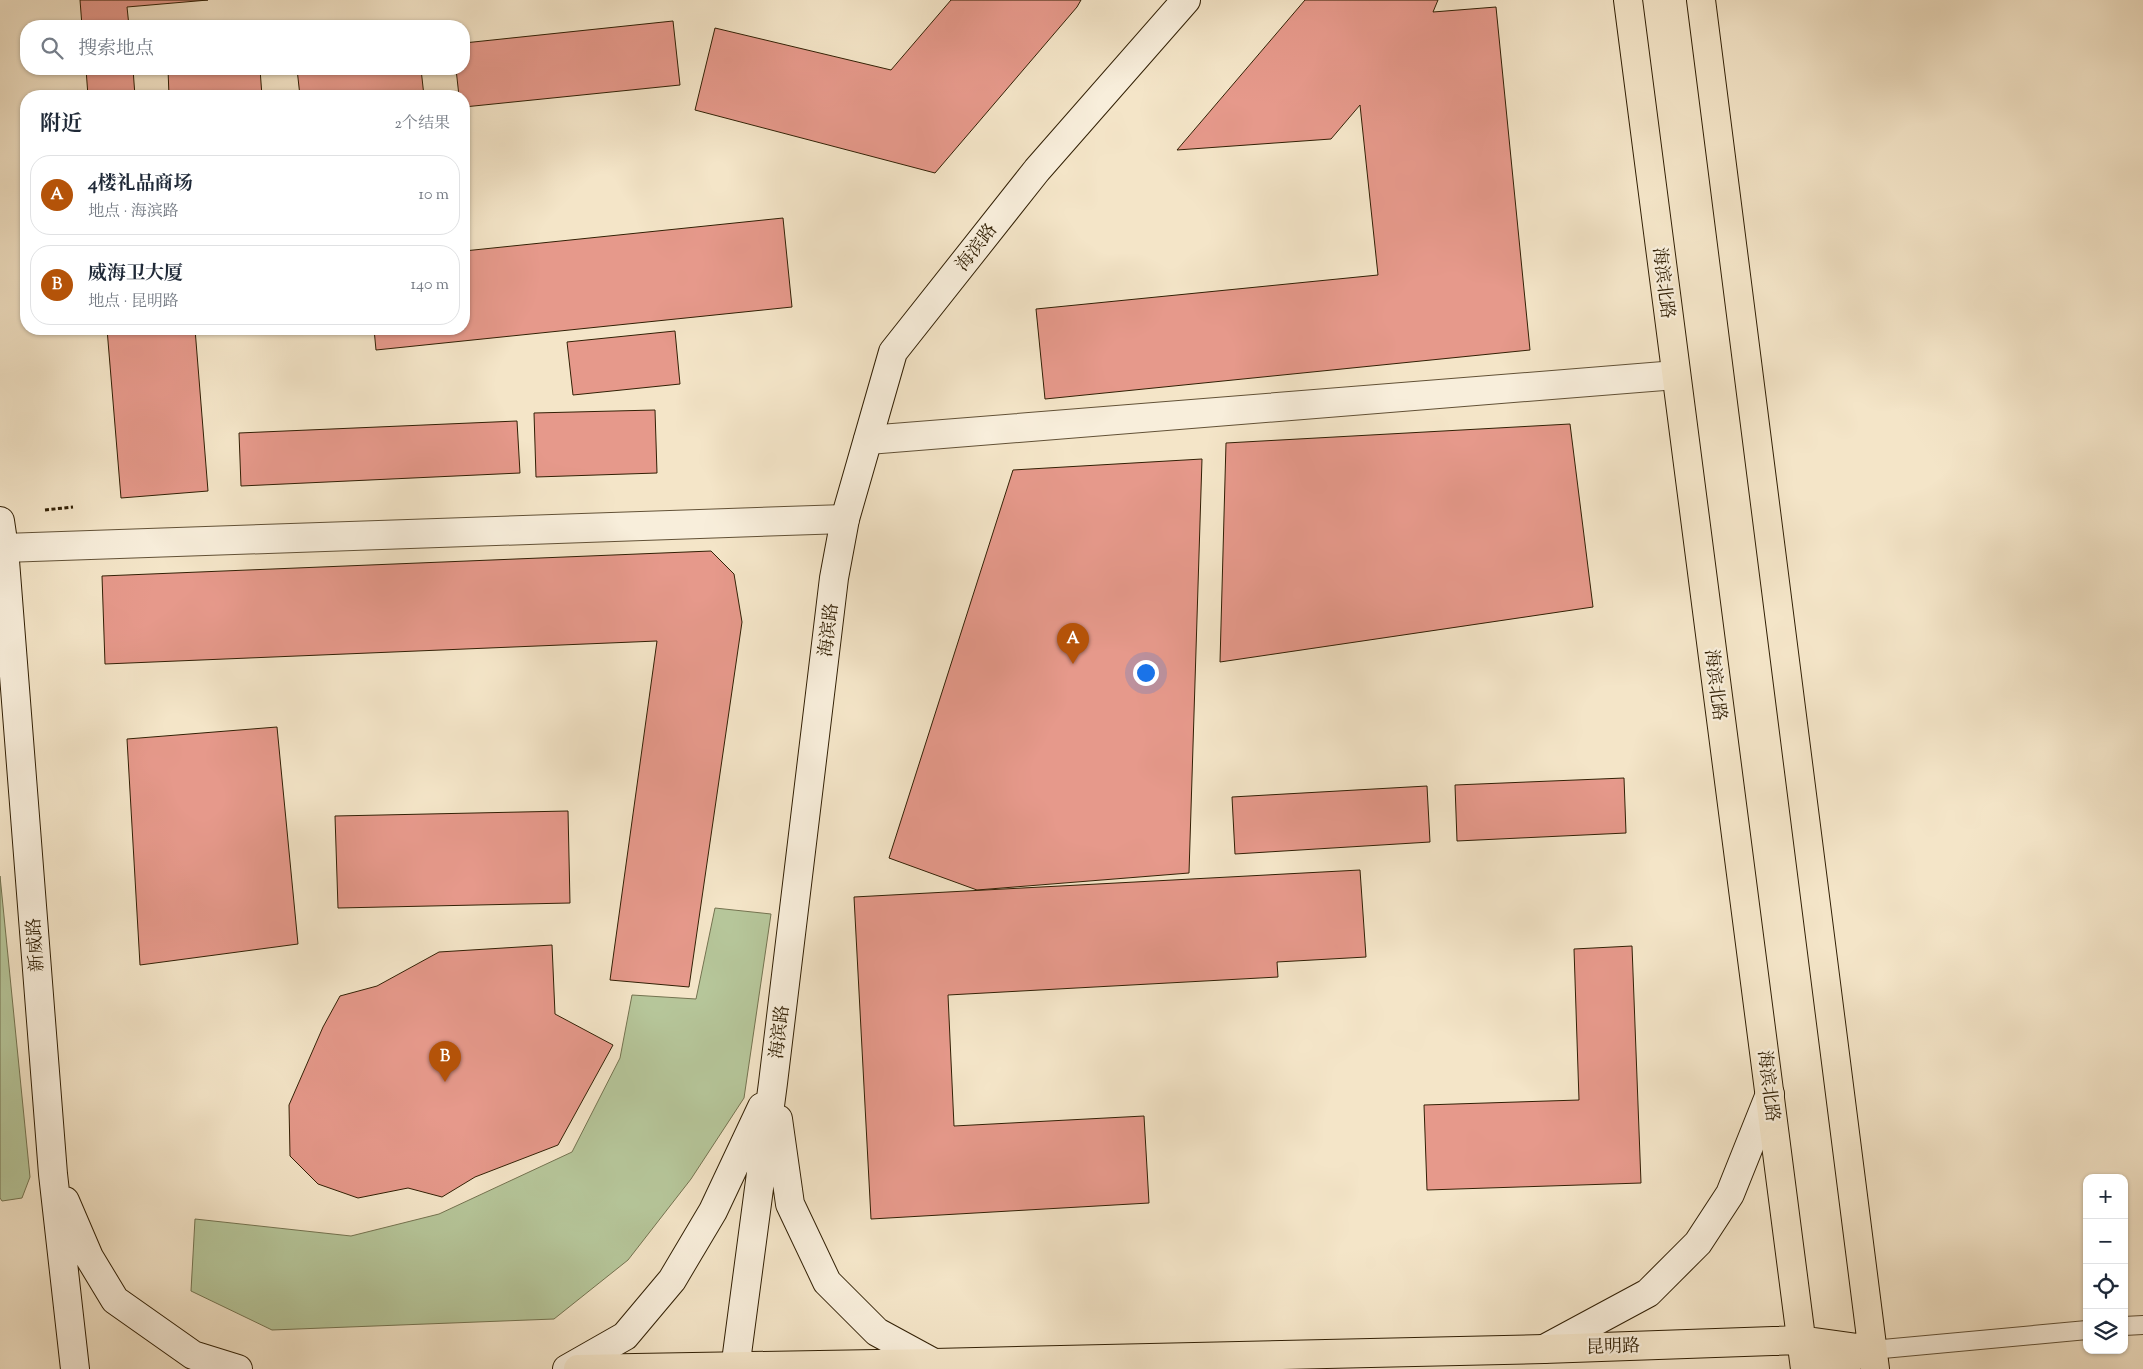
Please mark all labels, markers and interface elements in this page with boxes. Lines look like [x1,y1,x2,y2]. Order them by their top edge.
search box [20,20,470,75]
icon: search [38,34,66,62]
text: 搜索地点 [78,36,154,63]
text: 附近 [40,110,82,140]
text: 2个结果 [395,113,450,136]
text: 4楼礼品商场 [88,171,193,198]
text: A [51,184,64,207]
text: 10 m [419,184,449,207]
text: 地点 · 海滨路 [88,201,179,224]
street label: 海滨路 [951,219,1004,278]
street label: 海滨北路 [1645,246,1679,321]
text: 威海卫大厦 [88,261,183,288]
text: B [52,274,62,297]
text: 140 m [411,274,449,297]
text: 地点 · 昆明路 [88,291,179,314]
street label: 海滨路 [814,602,846,659]
pin: A [1057,623,1089,664]
street label: 海滨北路 [1697,648,1731,723]
your location [1133,660,1159,686]
street label: 新威路 [22,917,52,973]
street label: 海滨路 [765,1004,797,1061]
pin: B [429,1041,461,1082]
street label: 海滨北路 [1750,1049,1784,1124]
map controls [2083,1174,2128,1354]
button: + [2083,1174,2128,1219]
button: − [2083,1219,2128,1264]
button: locate [2083,1264,2128,1309]
button: layers [2083,1309,2128,1354]
street label: 昆明路 [1586,1334,1641,1362]

